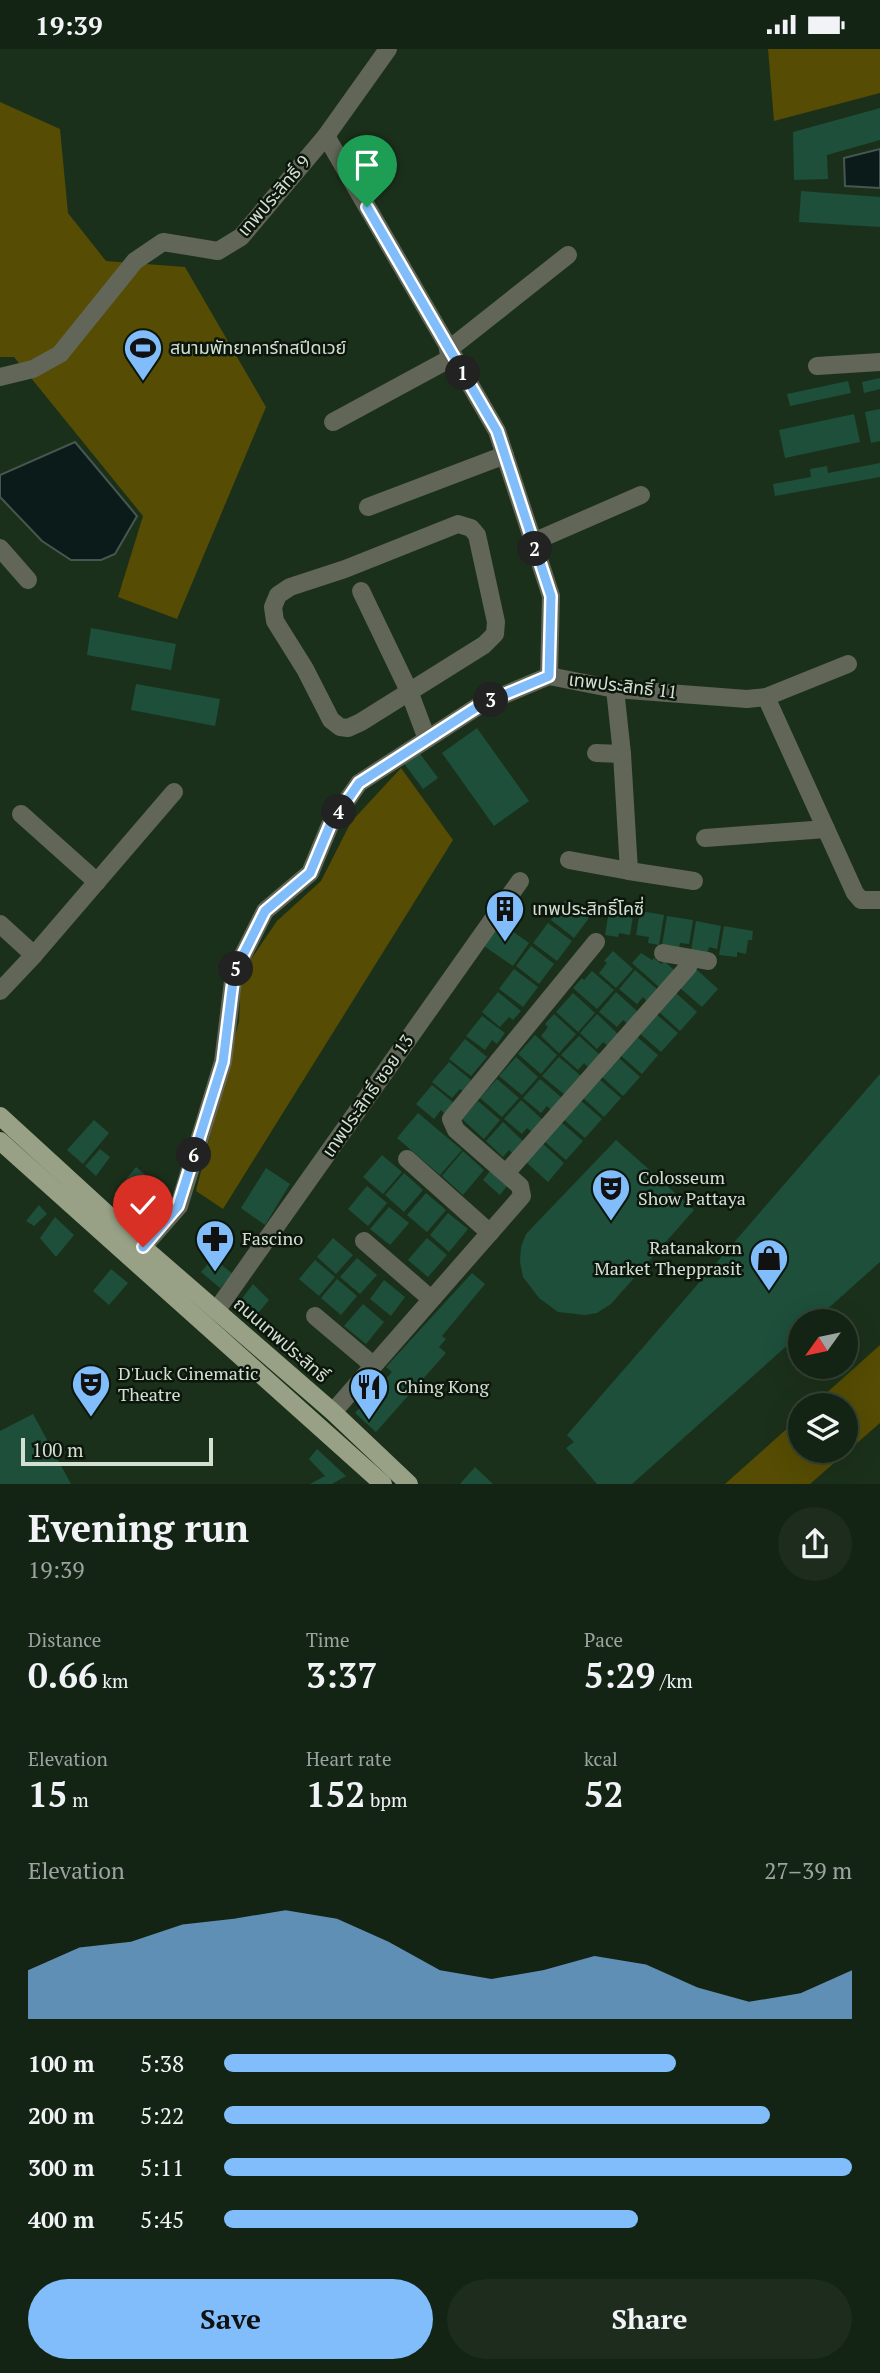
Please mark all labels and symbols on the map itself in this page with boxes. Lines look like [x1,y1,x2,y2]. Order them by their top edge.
pin [337,135,397,207]
street label: เทพประสิทธิ์ 9 [232,150,315,241]
sports icon: สนามพัทยาคาร์ทสปีดเวย์ [122,327,164,382]
place label: สนามพัทยาคาร์ทสปีดเวย์ [170,335,346,359]
pin: 1 [446,355,480,391]
pin: 2 [518,531,552,567]
street label: เทพประสิทธิ์ 11 [567,666,679,704]
pin: 3 [474,683,508,717]
pin: 4 [322,795,356,829]
building icon: เทพประสิทธิ์โคซี่ [484,888,526,943]
place label: เทพประสิทธิ์โคซี่ [532,896,644,920]
pin: 5 [218,951,254,986]
street label: เทพประสิทธิ์ ซอย 13 [316,1029,418,1162]
pin: 6 [176,1137,212,1173]
place label: Colosseum Show Pattaya [638,1165,746,1210]
theatre icon: Colosseum Show Pattaya [590,1167,632,1222]
pin [113,1175,173,1247]
pharmacy icon: Fascino [194,1218,236,1273]
place label: Fascino [242,1226,303,1250]
place label: Ratanakorn Market Thepprasit [594,1235,742,1280]
shop icon: Ratanakorn Market Thepprasit [748,1237,790,1292]
street label: ถนนเทพประสิทธิ์ [229,1291,334,1387]
north arrow [788,1309,858,1379]
place label: D'Luck Cinematic Theatre [118,1361,258,1406]
theatre icon: D'Luck Cinematic Theatre [70,1363,112,1418]
restaurant icon: Ching Kong [348,1366,390,1421]
place label: Ching Kong [396,1374,490,1398]
scale bar [21,1435,214,1467]

